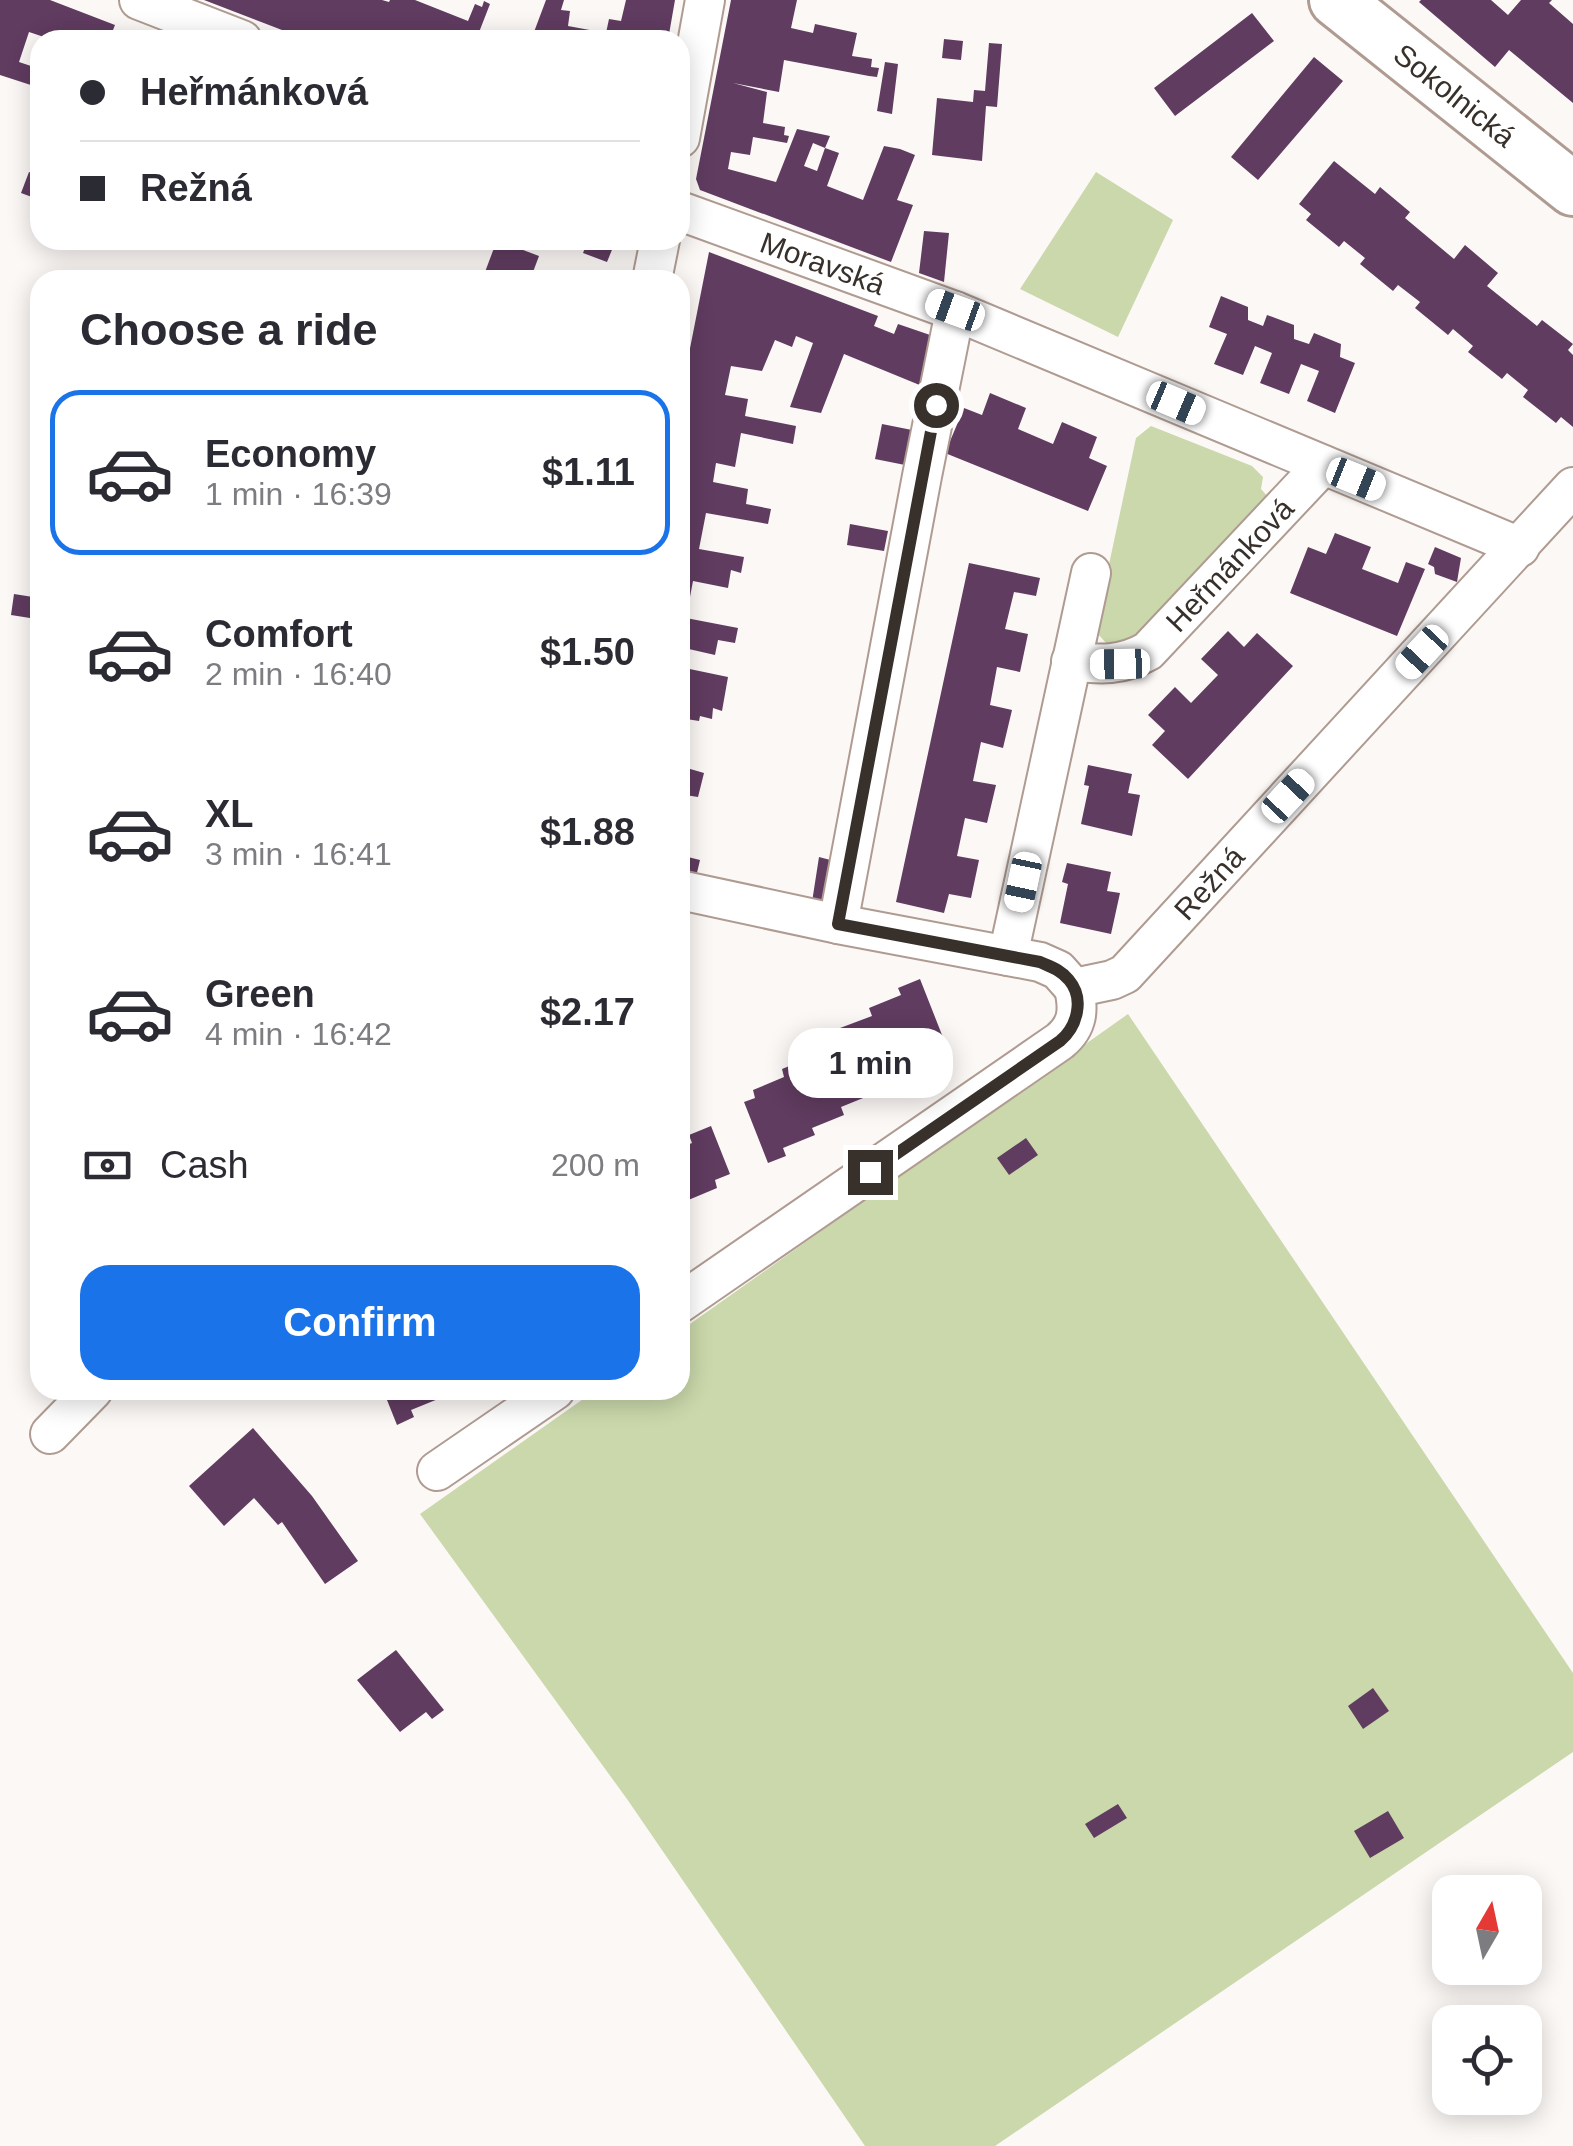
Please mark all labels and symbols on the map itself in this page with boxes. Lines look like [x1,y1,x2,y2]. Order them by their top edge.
street label: Sokolnická [1388,37,1522,153]
street label: Moravská [756,225,890,301]
car [922,286,988,334]
car [1143,377,1209,429]
route start [914,383,959,428]
car [1323,454,1389,504]
street label: Heřmánková [1159,491,1300,638]
car [1391,620,1453,684]
car [1090,648,1150,680]
car [1257,764,1319,828]
street label: Režná [1167,839,1251,926]
car [1002,850,1044,914]
callout: 1 min [788,1027,952,1097]
route end [848,1150,893,1195]
north arrow [1432,1875,1542,1985]

